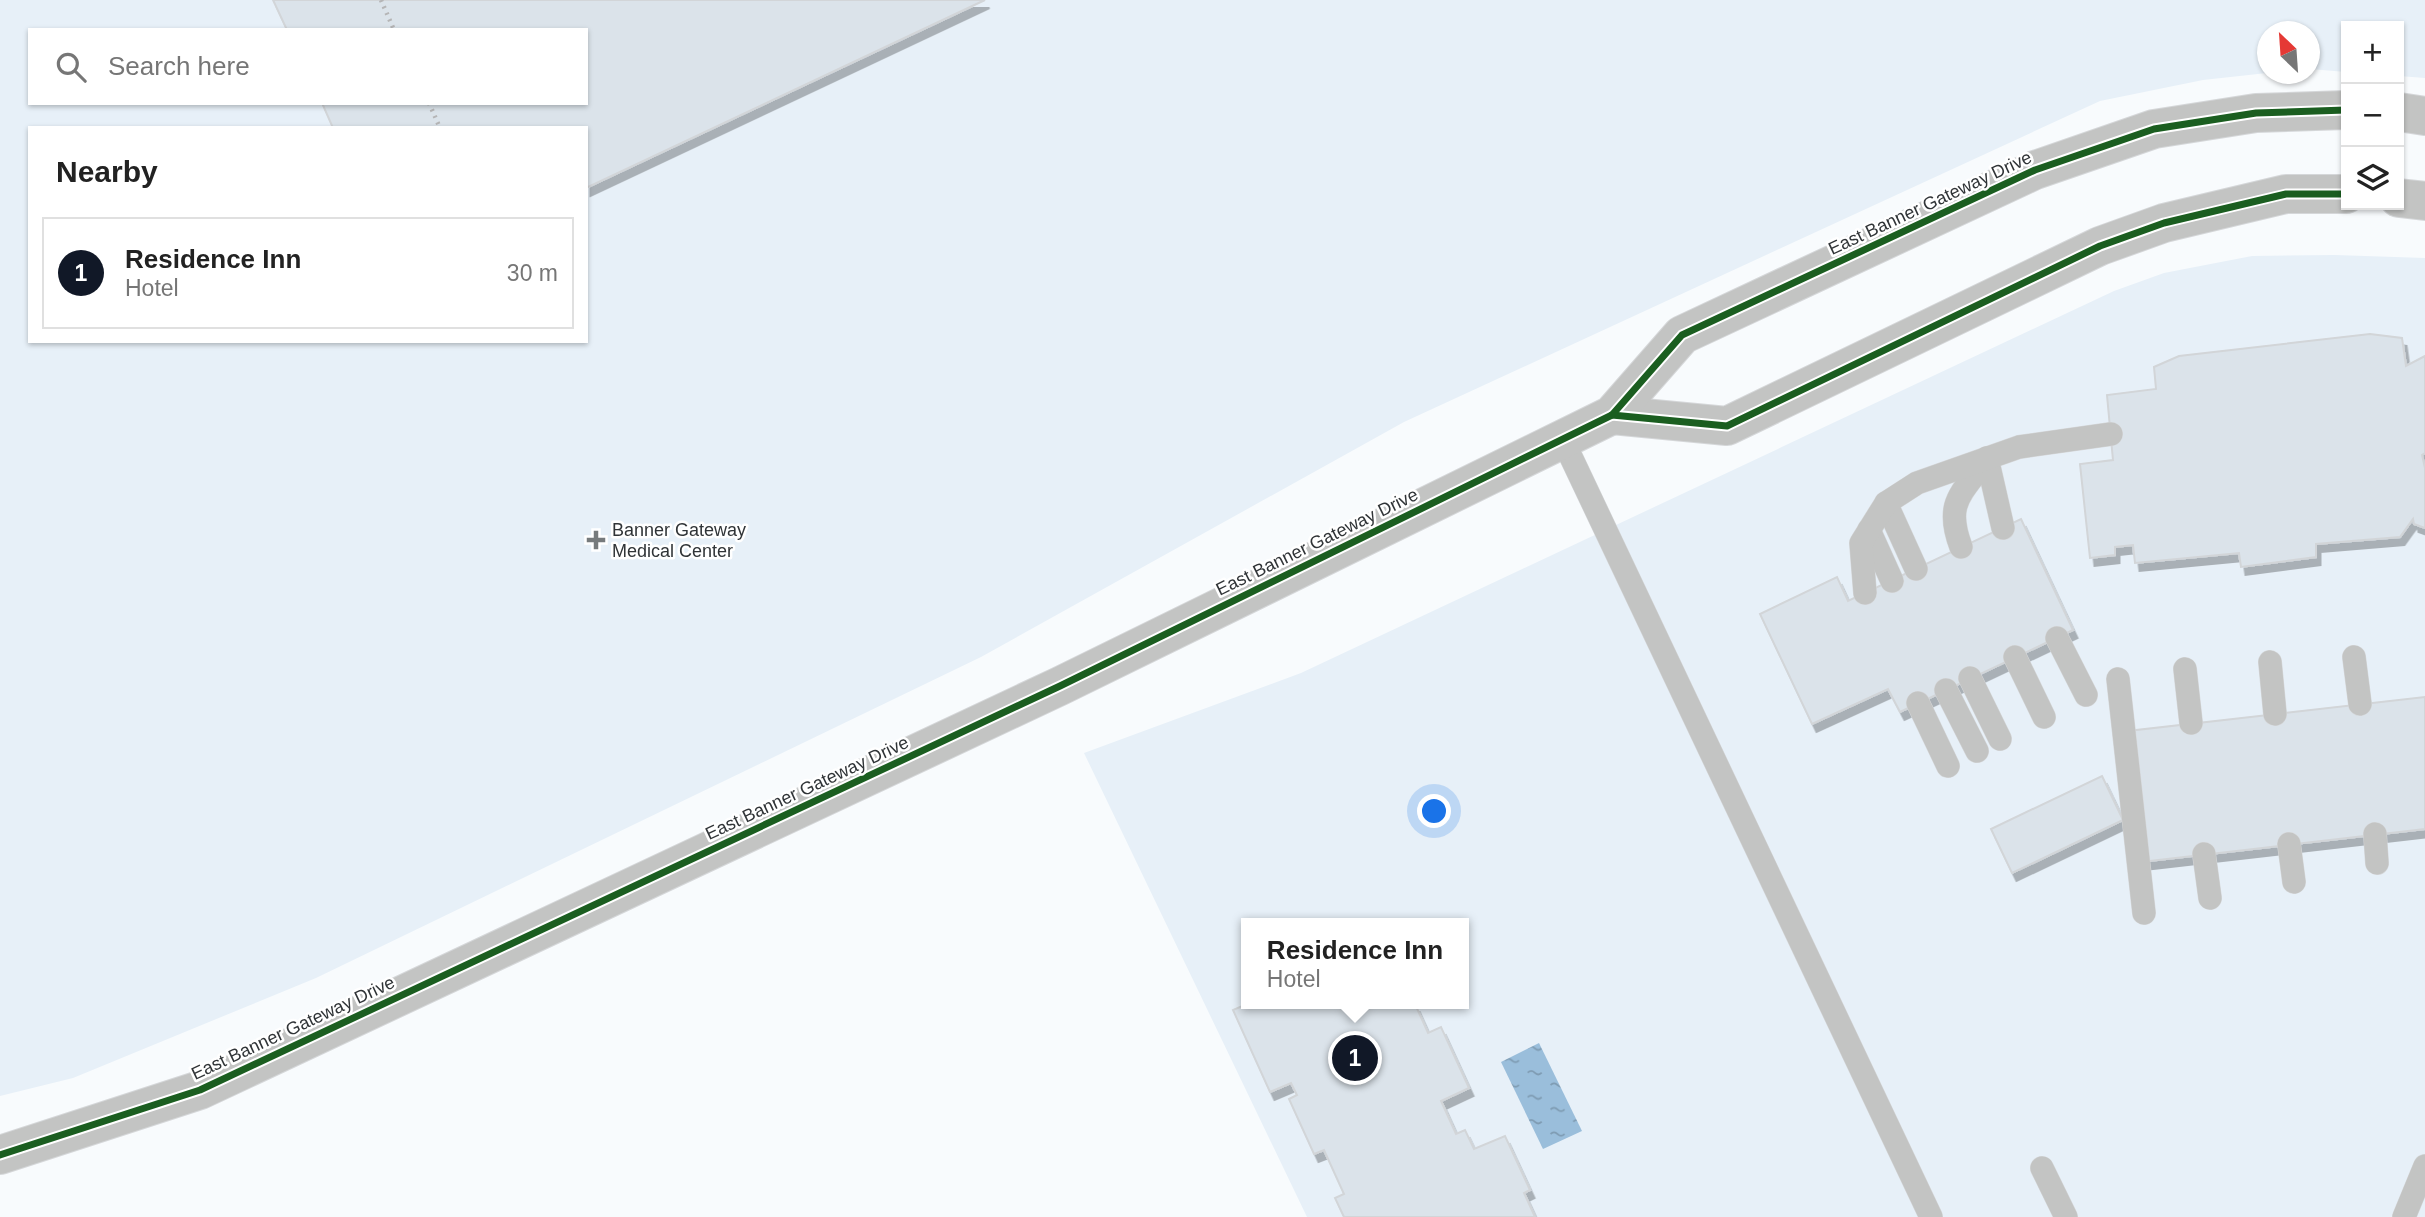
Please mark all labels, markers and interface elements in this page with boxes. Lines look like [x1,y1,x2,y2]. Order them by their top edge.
north arrow [2257,21,2320,84]
map controls [2341,21,2404,210]
button: + [2341,21,2404,84]
search box [28,28,588,105]
icon: search [52,48,90,86]
text: Search here [108,51,250,81]
button: − [2341,84,2404,147]
street label: East Banner Gateway Drive [1825,147,2035,259]
button: layers [2341,147,2404,210]
text: Nearby [56,155,158,188]
text: Residence Inn [125,244,301,274]
text: 1 [75,260,87,286]
text: 30 m [507,260,558,286]
text: Hotel [125,275,179,301]
street label: East Banner Gateway Drive [1213,484,1421,600]
place label: Banner Gateway Medical Center [612,520,746,561]
marker: Banner Gateway Medical Center [586,530,606,550]
street label: East Banner Gateway Drive [702,732,912,844]
your location [1417,794,1451,828]
popup [1241,918,1469,1009]
text: Residence Inn [1267,935,1443,965]
text: Hotel [1267,966,1321,992]
street label: East Banner Gateway Drive [188,972,398,1084]
pin: 1 [1332,1032,1378,1084]

